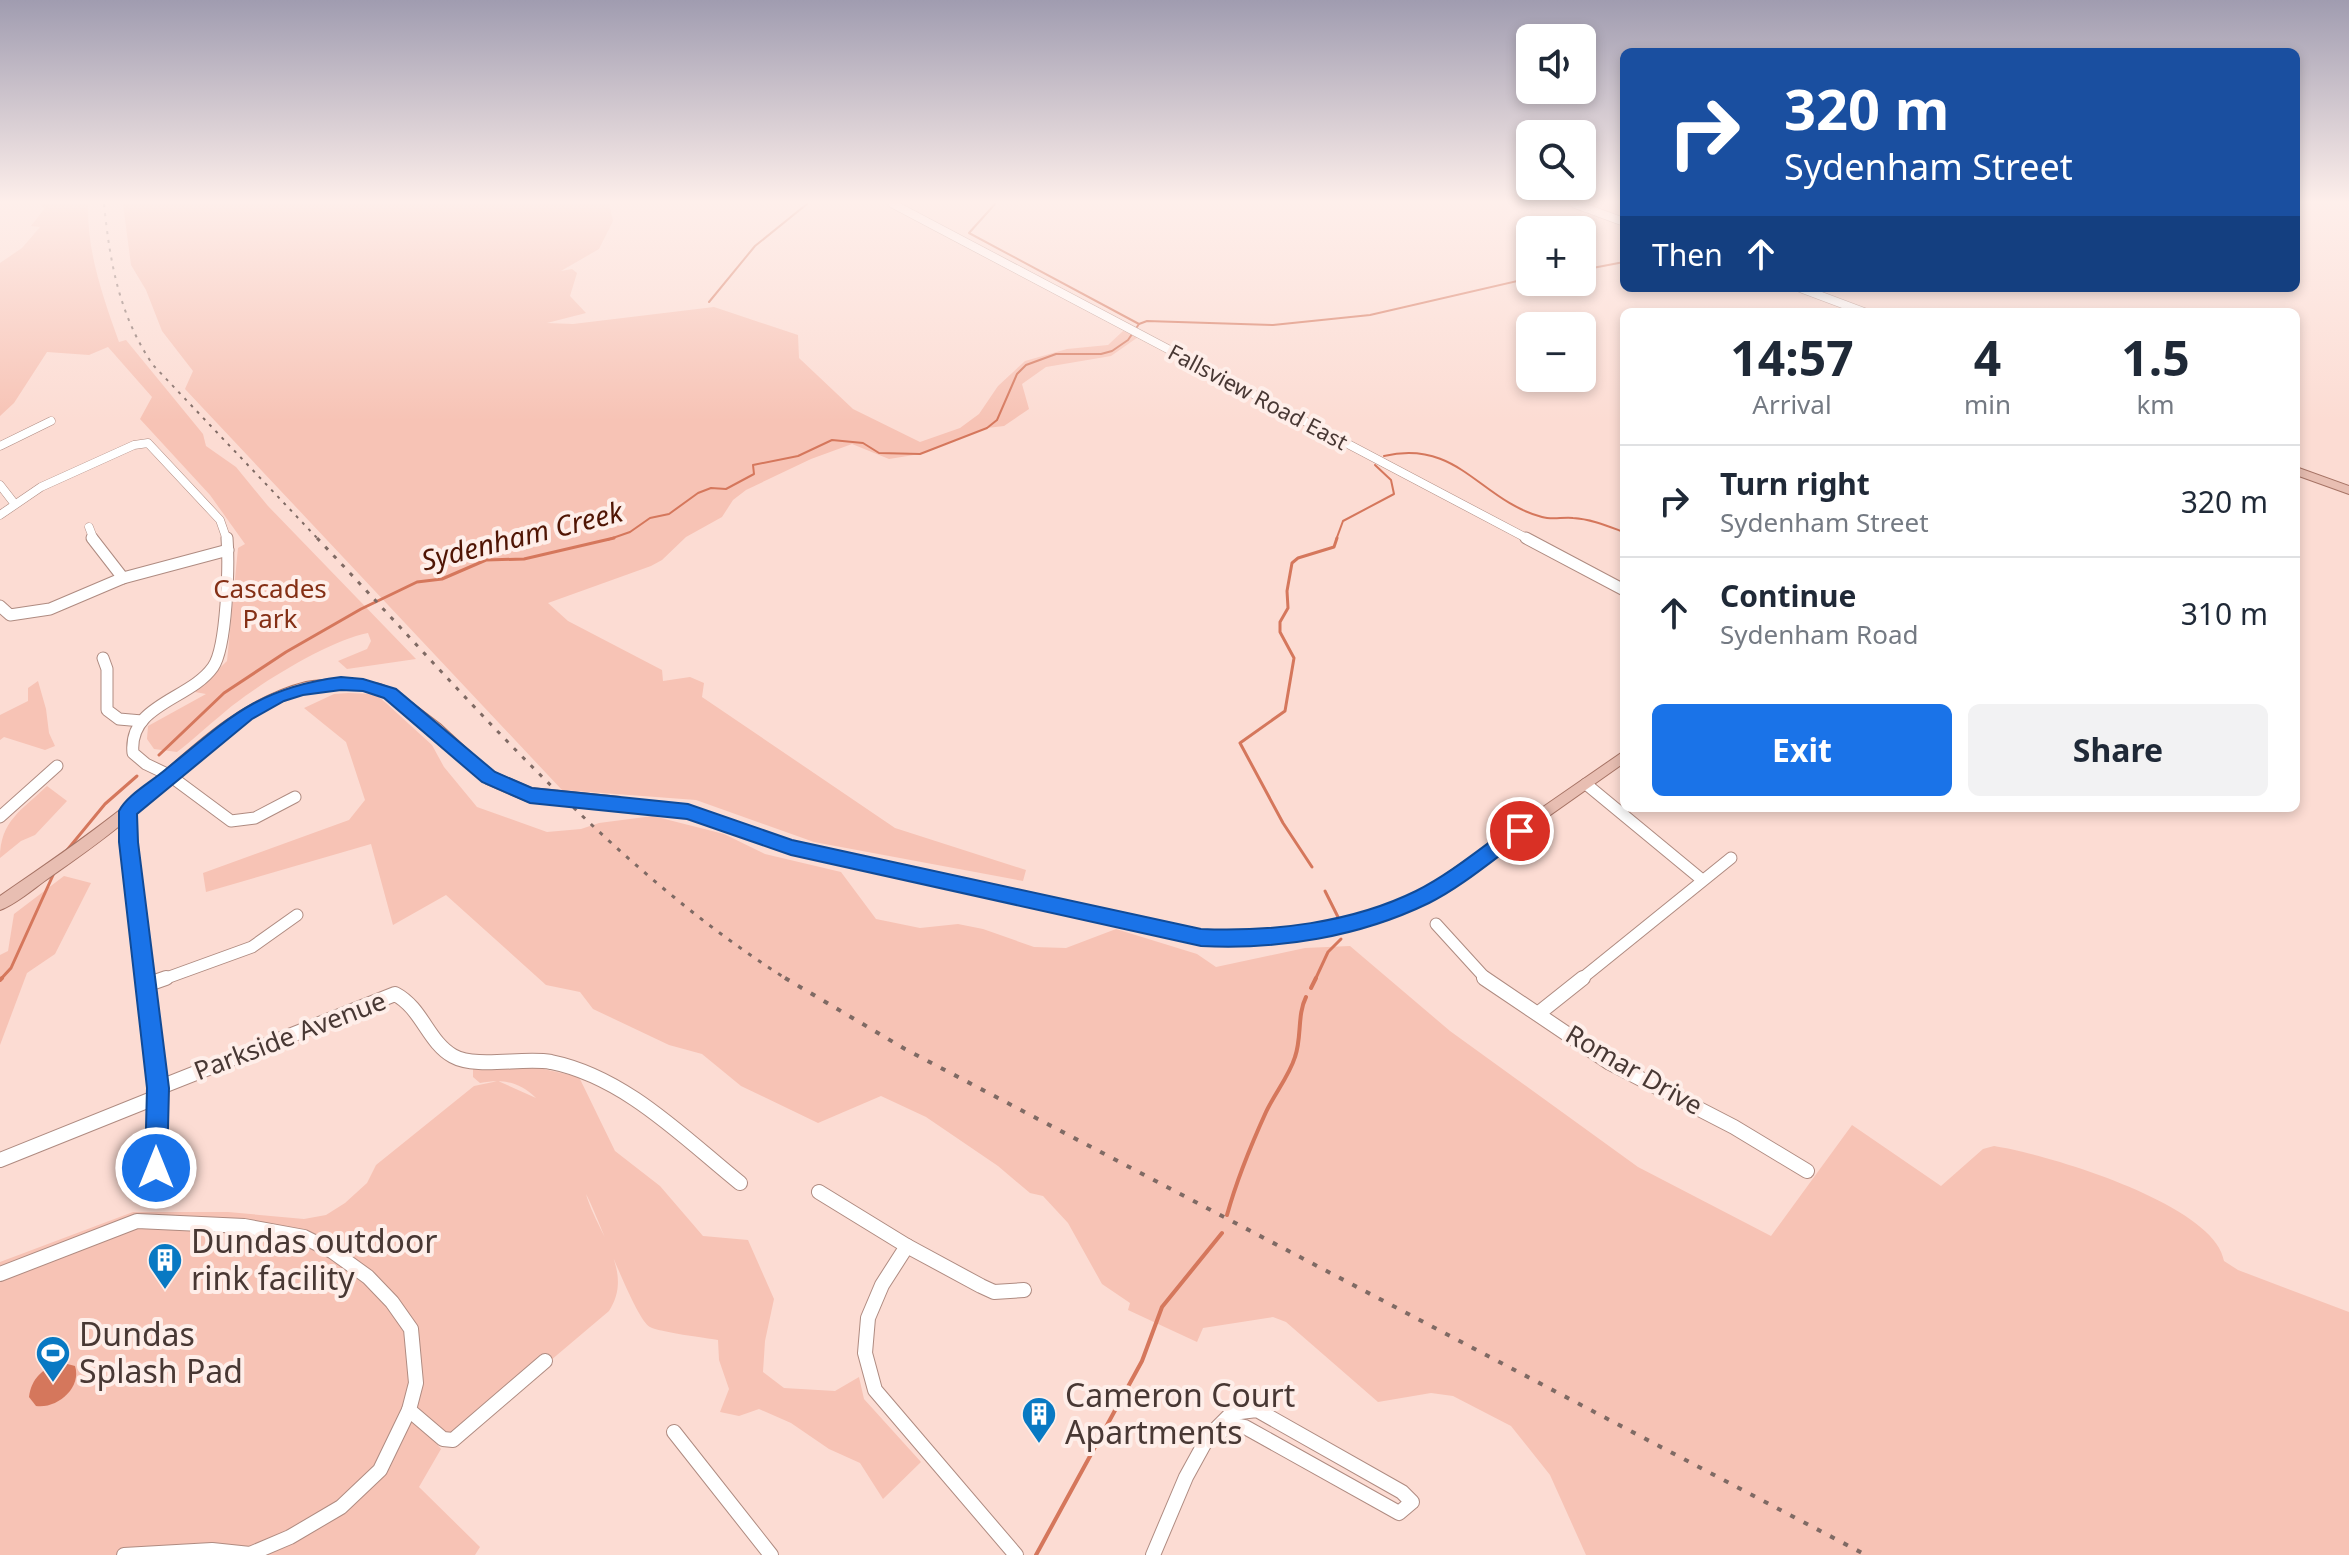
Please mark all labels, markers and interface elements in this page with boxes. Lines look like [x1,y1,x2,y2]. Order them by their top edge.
map controls [1516,24,1596,392]
button: sound [1516,24,1596,104]
text: 320 m [1784,70,1949,146]
icon: right [1652,80,1756,184]
button: search [1516,120,1596,200]
text: Sydenham Street [1784,142,2073,191]
button: + [1516,216,1596,296]
icon: ahead [1739,232,1783,276]
text: Then [1652,234,1723,275]
button: − [1516,312,1596,392]
text: 14:57 [1730,325,1854,390]
text: 4 [1974,325,2001,390]
text: 1.5 [2121,325,2190,390]
street label: Fallsview Road East [1164,336,1353,456]
text: Arrival [1752,386,1832,422]
text: min [1964,386,2011,422]
text: km [2136,386,2175,422]
text: Turn right [1720,463,1870,504]
icon: right [1652,479,1696,523]
text: 320 m [2181,481,2268,522]
water label: Sydenham Creek [417,491,628,578]
text: Sydenham Street [1720,504,1929,540]
park label: Cascades Park [213,570,327,636]
text: Continue [1720,575,1856,616]
icon: ahead [1652,591,1696,635]
text: 310 m [2181,593,2268,634]
text: Sydenham Road [1720,616,1918,652]
button: Exit [1652,704,1952,796]
button: Share [1968,704,2268,796]
pin [1486,797,1554,865]
icon: arrive [1498,809,1542,853]
street label: Parkside Avenue [189,982,391,1088]
street label: Romar Drive [1559,1015,1710,1123]
position arrow [114,1126,198,1210]
place label: Dundas outdoor rink facility [191,1219,438,1299]
building icon: Dundas outdoor rink facility [146,1241,184,1291]
place label: Dundas Splash Pad [79,1312,243,1392]
sports icon: Dundas Splash Pad [34,1334,72,1384]
place label: Cameron Court Apartments [1065,1373,1295,1453]
building icon: Cameron Court Apartments [1020,1395,1058,1445]

